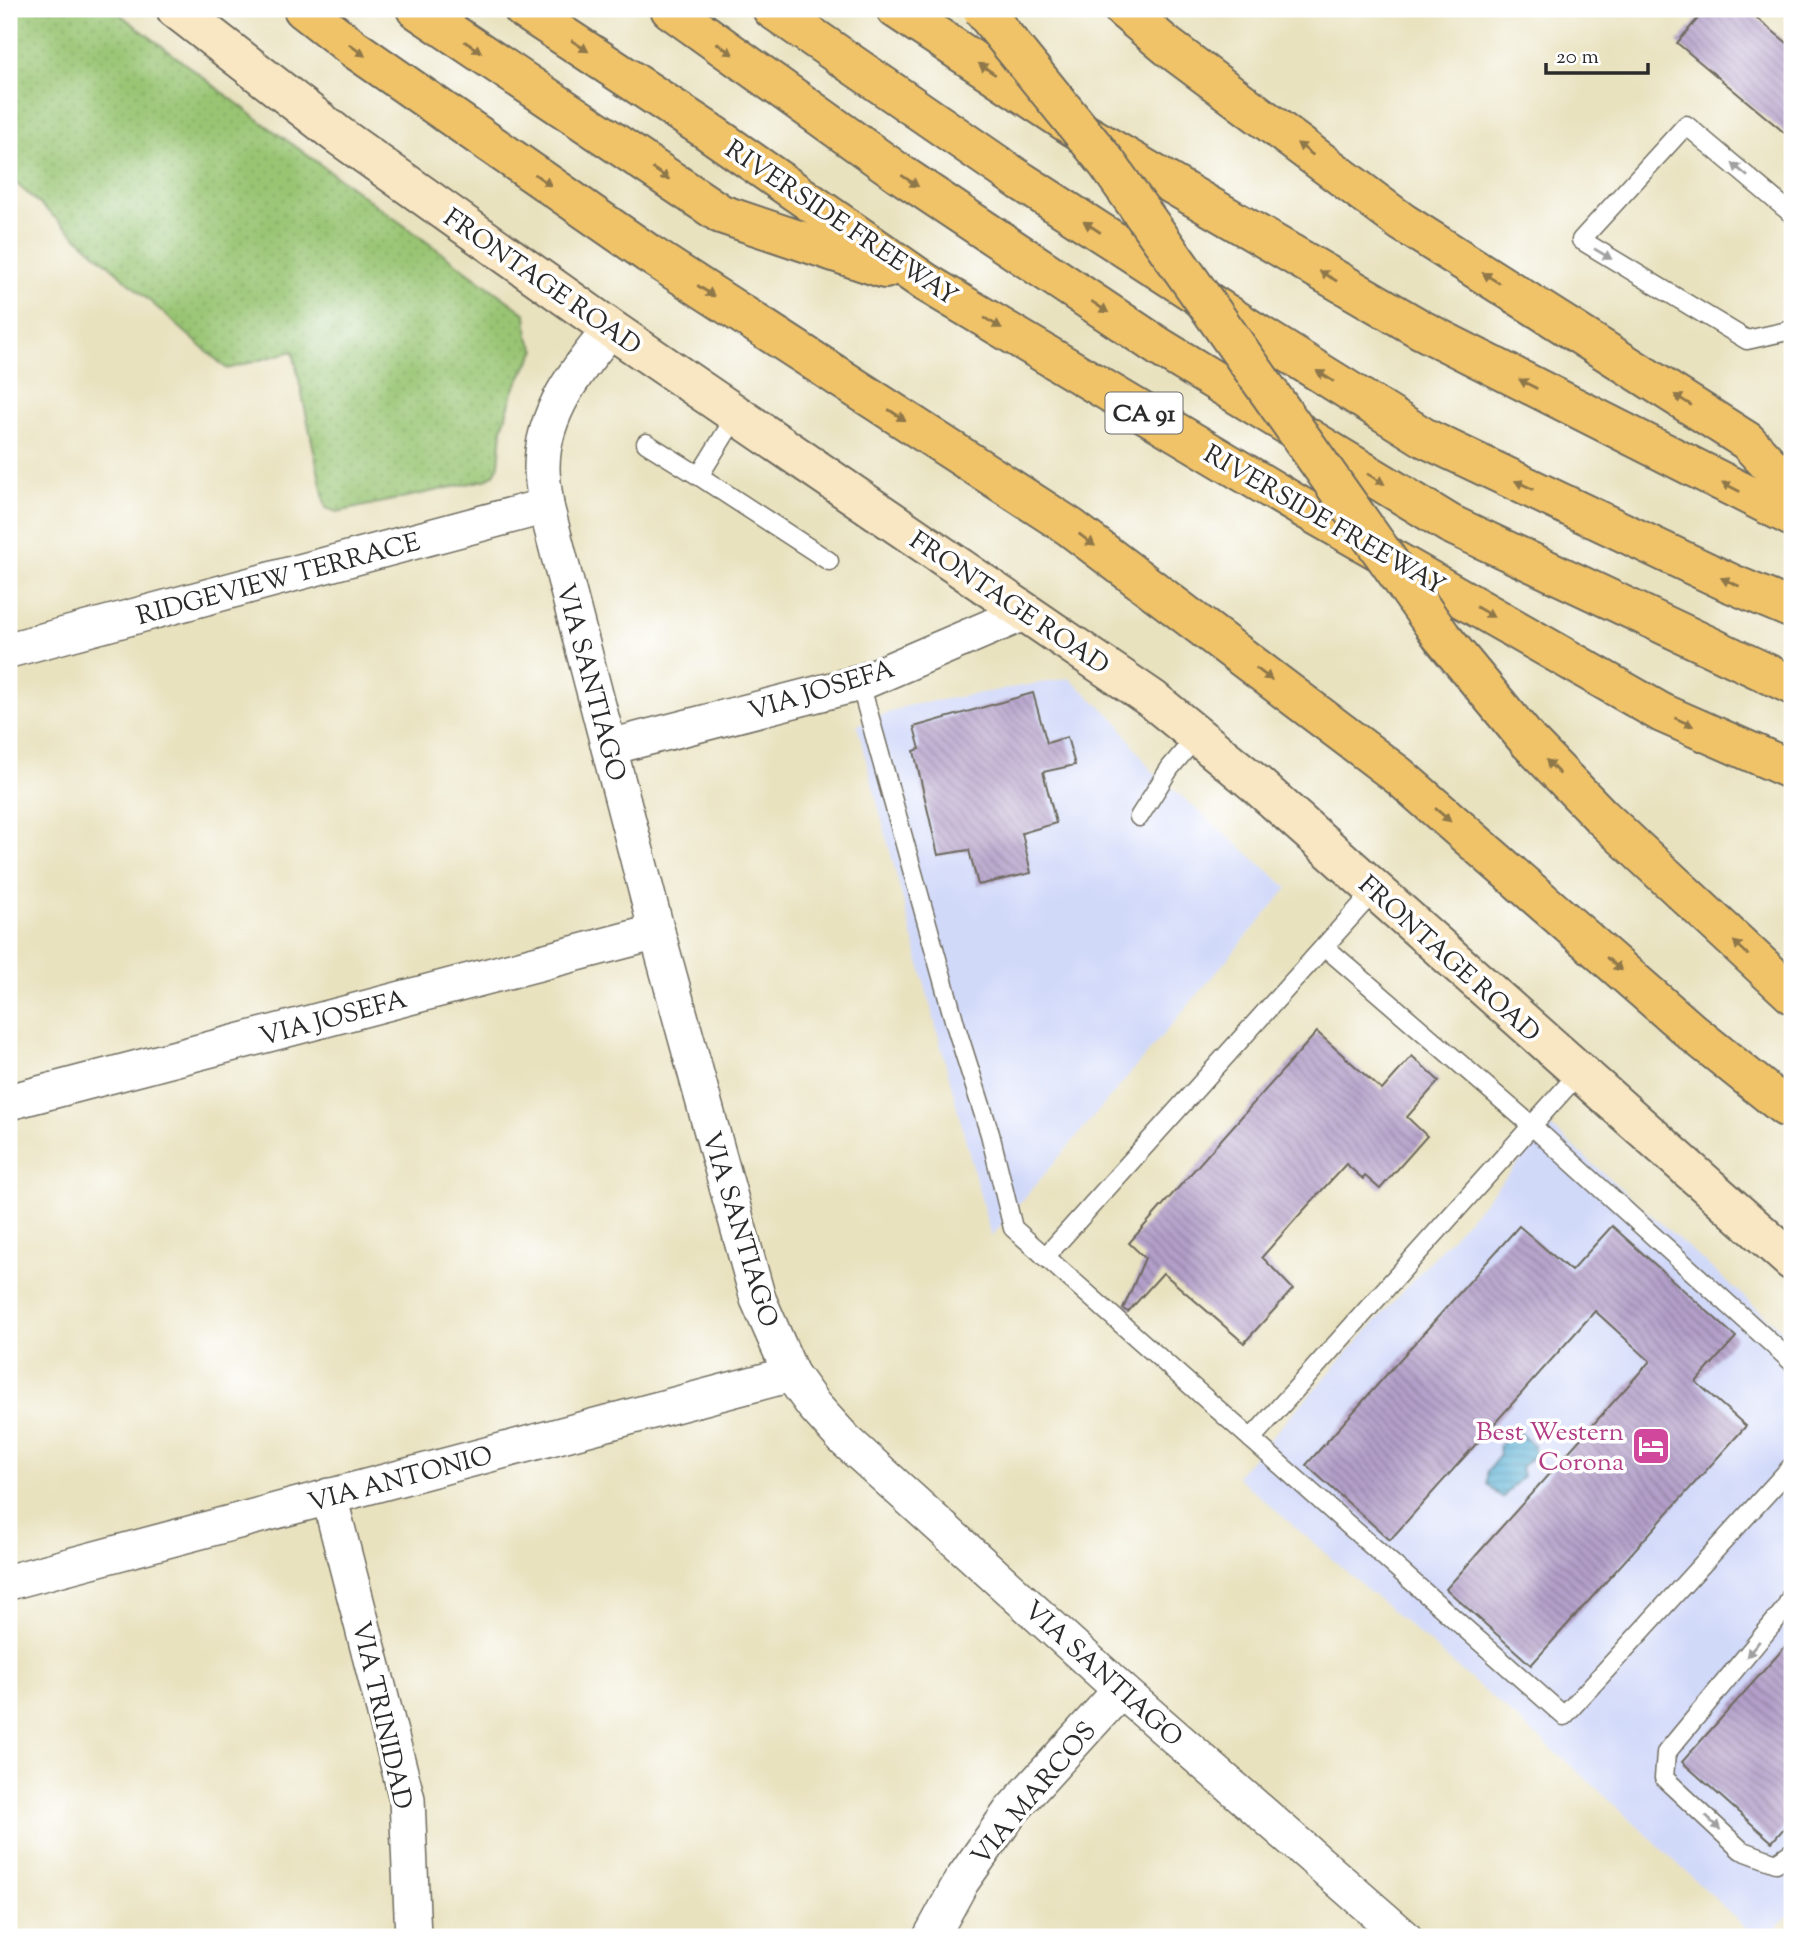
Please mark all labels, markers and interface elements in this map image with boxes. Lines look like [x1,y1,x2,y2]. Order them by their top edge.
scale bar [1546,32,1647,76]
one-way arrow [463,40,482,53]
one-way arrow [571,40,590,53]
one-way arrow [716,42,734,56]
one-way arrow [348,43,366,57]
text: 20 m [1556,43,1599,73]
one-way arrow [978,62,996,76]
street label: RIVERSIDE FREEWAY [717,132,964,316]
one-way arrow [1295,142,1314,156]
one-way arrow [1731,163,1748,178]
one-way arrow [652,167,670,181]
one-way arrow [534,173,552,187]
one-way arrow [901,174,920,187]
street label: FRONTAGE ROAD [435,201,648,365]
one-way arrow [1082,221,1101,234]
one-way arrow [1594,247,1613,260]
one-way arrow [1319,269,1338,282]
one-way arrow [1482,272,1501,285]
one-way arrow [697,284,715,298]
one-way arrow [1090,300,1109,313]
one-way arrow [984,316,1003,329]
one-way arrow [1315,369,1334,382]
one-way arrow [1518,379,1538,390]
road number: CA 91 [1106,392,1182,434]
one-way arrow [1674,394,1693,407]
one-way arrow [887,408,906,421]
street label: RIVERSIDE FREEWAY [1196,437,1451,606]
one-way arrow [1366,473,1385,485]
one-way arrow [1514,479,1534,491]
one-way arrow [1721,481,1741,492]
street label: FRONTAGE ROAD [901,523,1116,685]
street label: RIDGEVIEW TERRACE [133,525,425,636]
one-way arrow [1077,532,1095,547]
one-way arrow [1719,577,1740,588]
street label: VIA SANTIAGO [545,580,634,785]
one-way arrow [1476,605,1495,618]
street label: VIA JOSEFA [744,652,899,731]
one-way arrow [1255,667,1273,681]
one-way arrow [1674,716,1694,728]
one-way arrow [1546,759,1562,776]
one-way arrow [1434,807,1452,823]
street label: FRONTAGE ROAD [1349,868,1548,1052]
one-way arrow [1733,941,1750,957]
one-way arrow [1606,956,1623,971]
street label: VIA JOSEFA [256,982,411,1057]
street label: VIA SANTIAGO [691,1127,786,1332]
place label: Best Western Corona [1476,1415,1624,1482]
hotel icon: Best Western Corona [1630,1425,1672,1467]
street label: VIA ANTONIO [304,1438,497,1523]
street label: VIA SANTIAGO [1015,1593,1190,1756]
street label: VIA TRINIDAD [341,1618,420,1813]
one-way arrow [1745,1639,1760,1657]
street label: VIA MARCOS [964,1715,1106,1875]
one-way arrow [1704,1815,1721,1832]

